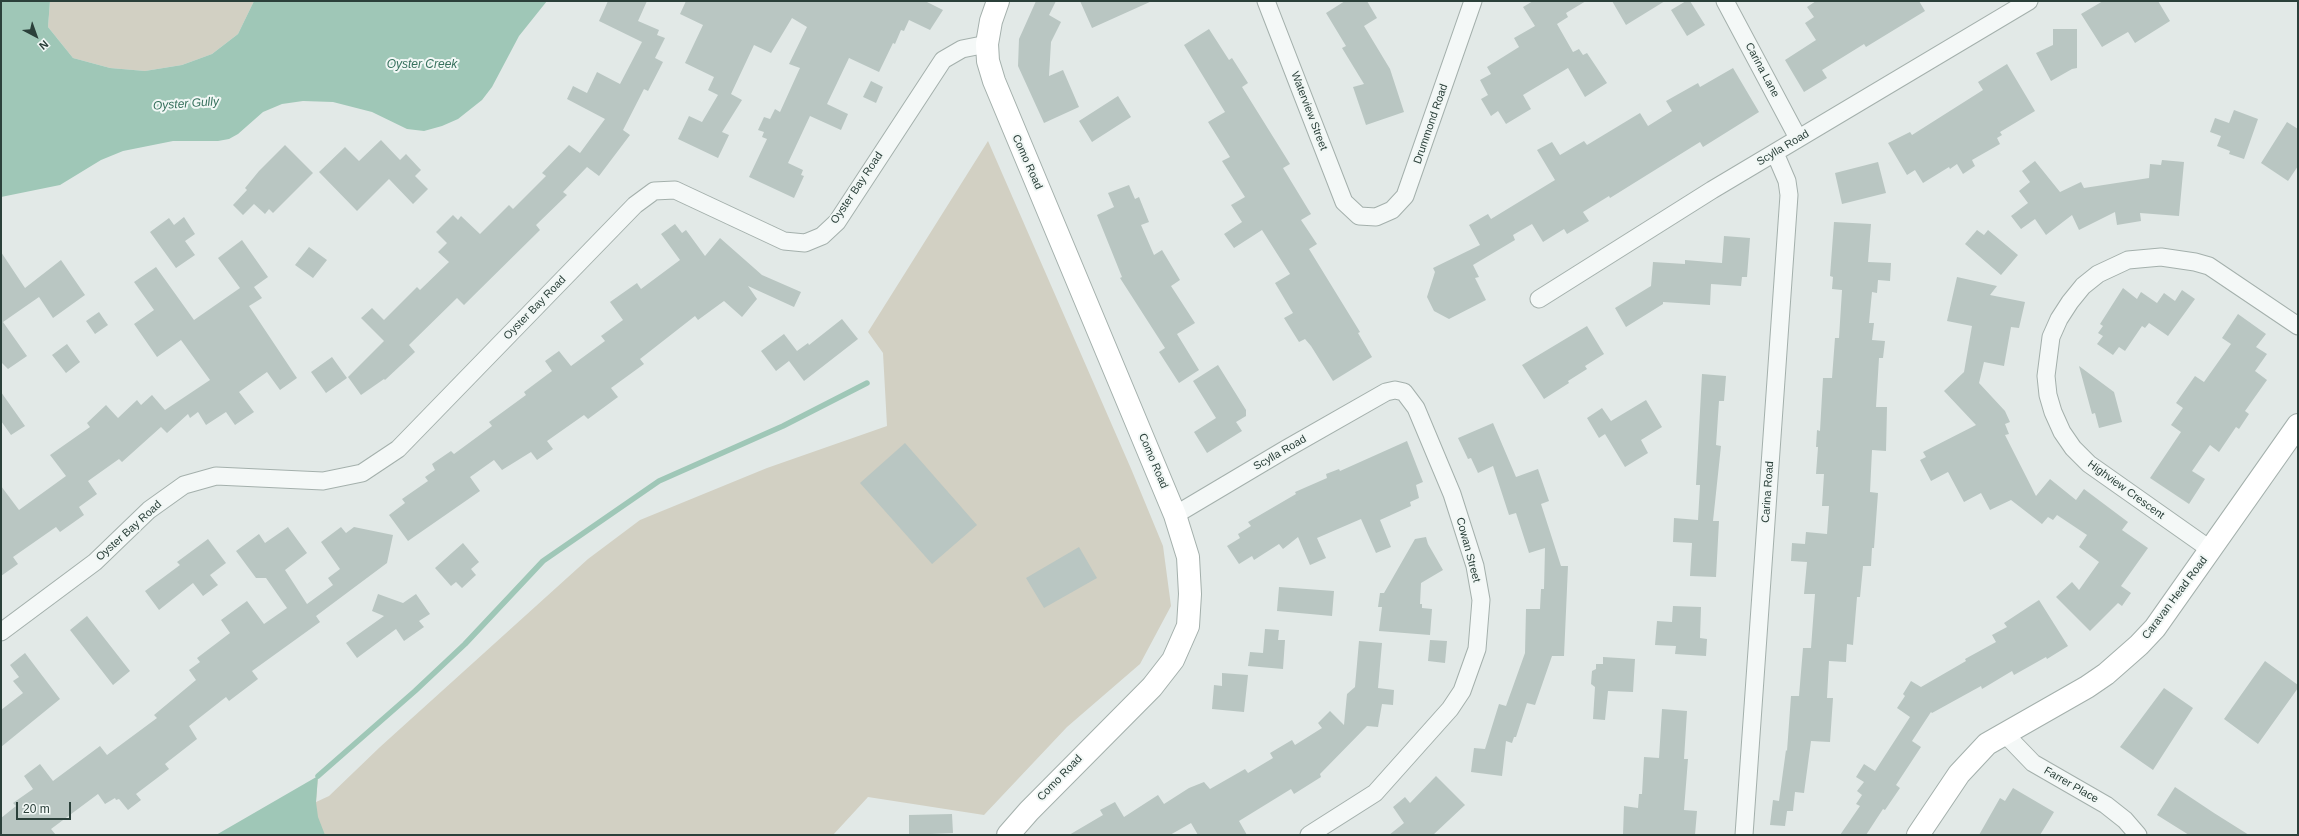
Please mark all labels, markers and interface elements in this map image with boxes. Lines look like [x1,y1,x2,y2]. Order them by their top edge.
north arrow [16,16,56,56]
text: N [37,38,51,52]
street label: Carina Lane [1742,40,1782,100]
water label: Oyster Creek [387,58,457,72]
street label: Waterview Street [1288,70,1330,152]
street label: Drummond Road [1411,82,1451,166]
water label: Oyster Gully [153,95,219,113]
street label: Scylla Road [1754,127,1812,169]
street label: Como Road [1009,133,1045,191]
street label: Oyster Bay Road [828,150,886,226]
street label: Oyster Bay Road [501,273,569,343]
street label: Como Road [1135,431,1171,491]
street label: Scylla Road [1251,433,1309,473]
street label: Highview Crescent [2085,458,2167,522]
street label: Carina Road [1759,461,1777,523]
street label: Oyster Bay Road [93,498,165,564]
street label: Cowan Street [1453,516,1483,584]
street label: Caravan Head Road [2140,554,2210,642]
street label: Como Road [1035,752,1085,804]
street label: Farrer Place [2041,764,2101,806]
scale bar [18,794,73,820]
text: 20 m [23,802,50,816]

